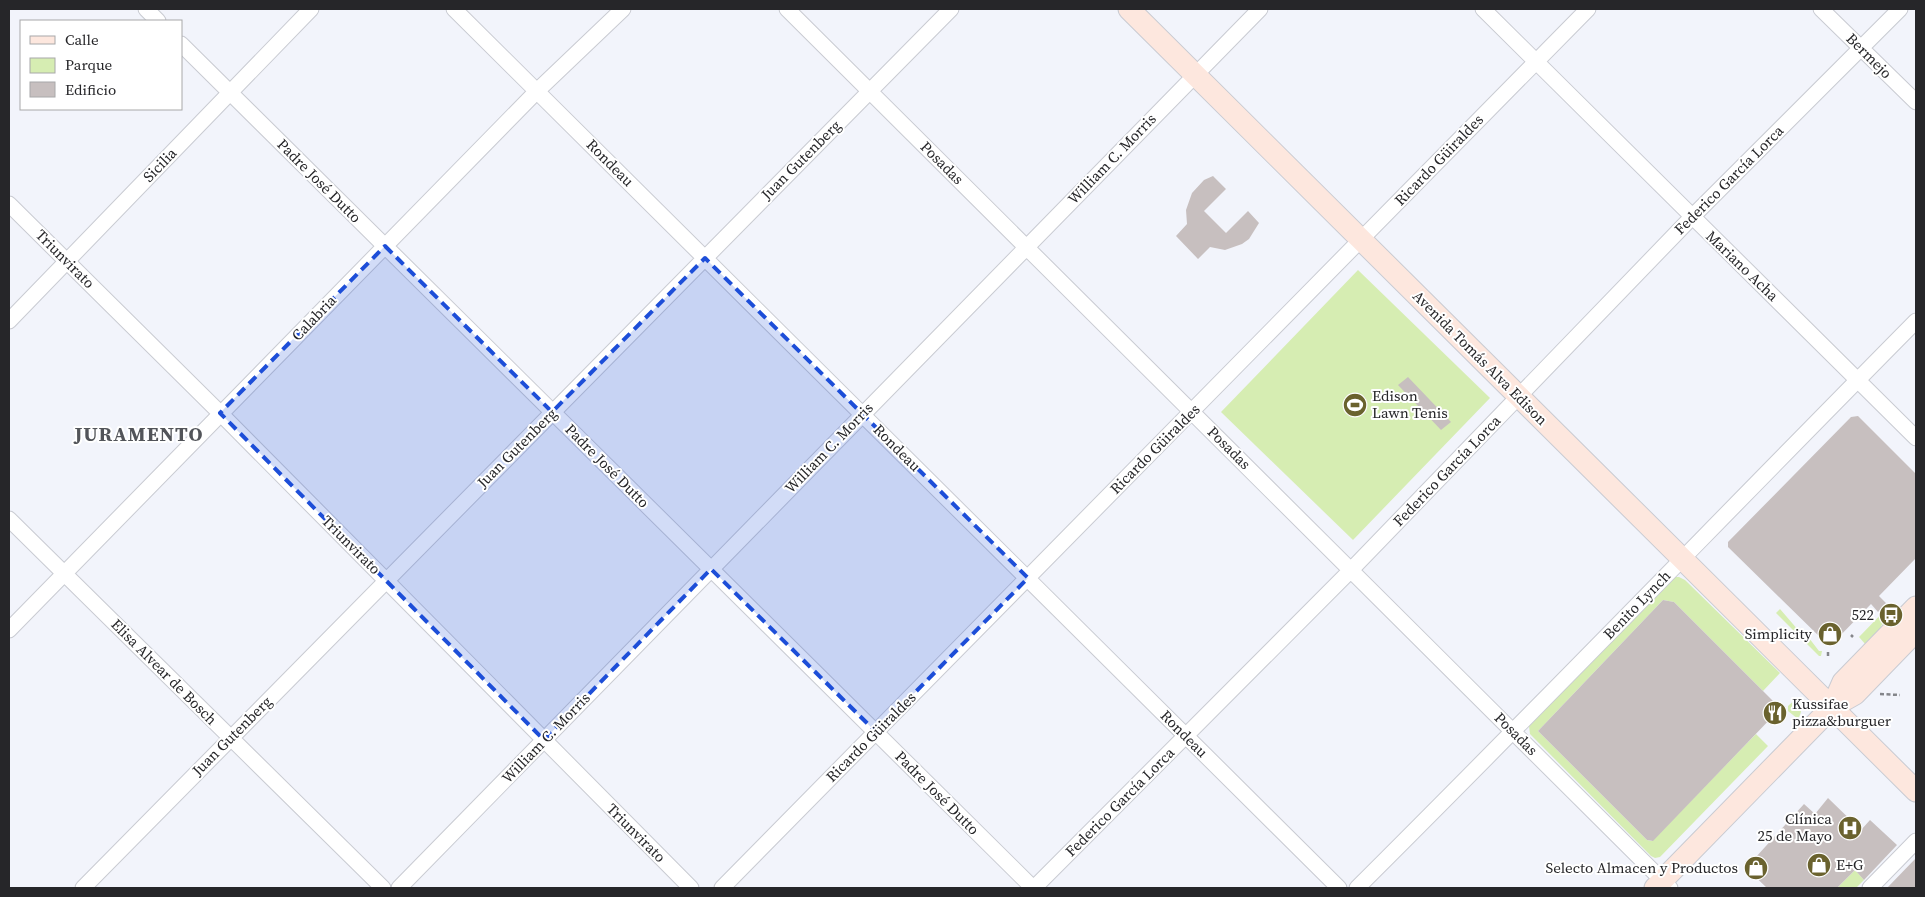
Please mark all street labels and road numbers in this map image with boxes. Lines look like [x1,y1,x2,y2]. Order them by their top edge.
street label: Bermejo [1842,28,1897,83]
street label: William C. Morris [1063,108,1161,209]
street label: Ricardo Güiraldes [1389,109,1488,210]
street label: Juan Gutenberg [755,115,845,205]
street label: Federico García Lorca [1669,120,1788,239]
street label: Padre José Dutto [273,134,366,227]
street label: Rondeau [582,134,639,191]
street label: Posadas [916,136,969,189]
street label: Sicilia [138,143,182,187]
street label: Triunvirato [31,224,100,293]
street label: Mariano Acha [1701,226,1784,306]
street label: Avenida Tomás Alva Edison [1408,286,1552,430]
street label: Calabria [287,290,341,345]
street label: William C. Morris [780,397,878,498]
street label: Ricardo Güiraldes [1105,399,1204,498]
street label: Juan Gutenberg [471,403,561,493]
street label: Federico García Lorca [1388,410,1505,531]
street label: Padre José Dutto [561,419,654,512]
street label: Rondeau [869,419,926,476]
street label: Posadas [1203,421,1256,474]
street label: Triunvirato [317,510,386,579]
street label: Benito Lynch [1598,565,1675,644]
street label: Elisa Alvear de Bosch [107,614,222,729]
street label: William C. Morris [497,687,595,788]
street label: Ricardo Güiraldes [821,687,920,786]
street label: Juan Gutenberg [186,691,276,781]
street label: Rondeau [1156,705,1213,762]
street label: Posadas [1490,707,1543,760]
street label: Federico García Lorca [1060,742,1179,861]
street label: Padre José Dutto [891,746,984,839]
street label: Triunvirato [602,798,671,867]

